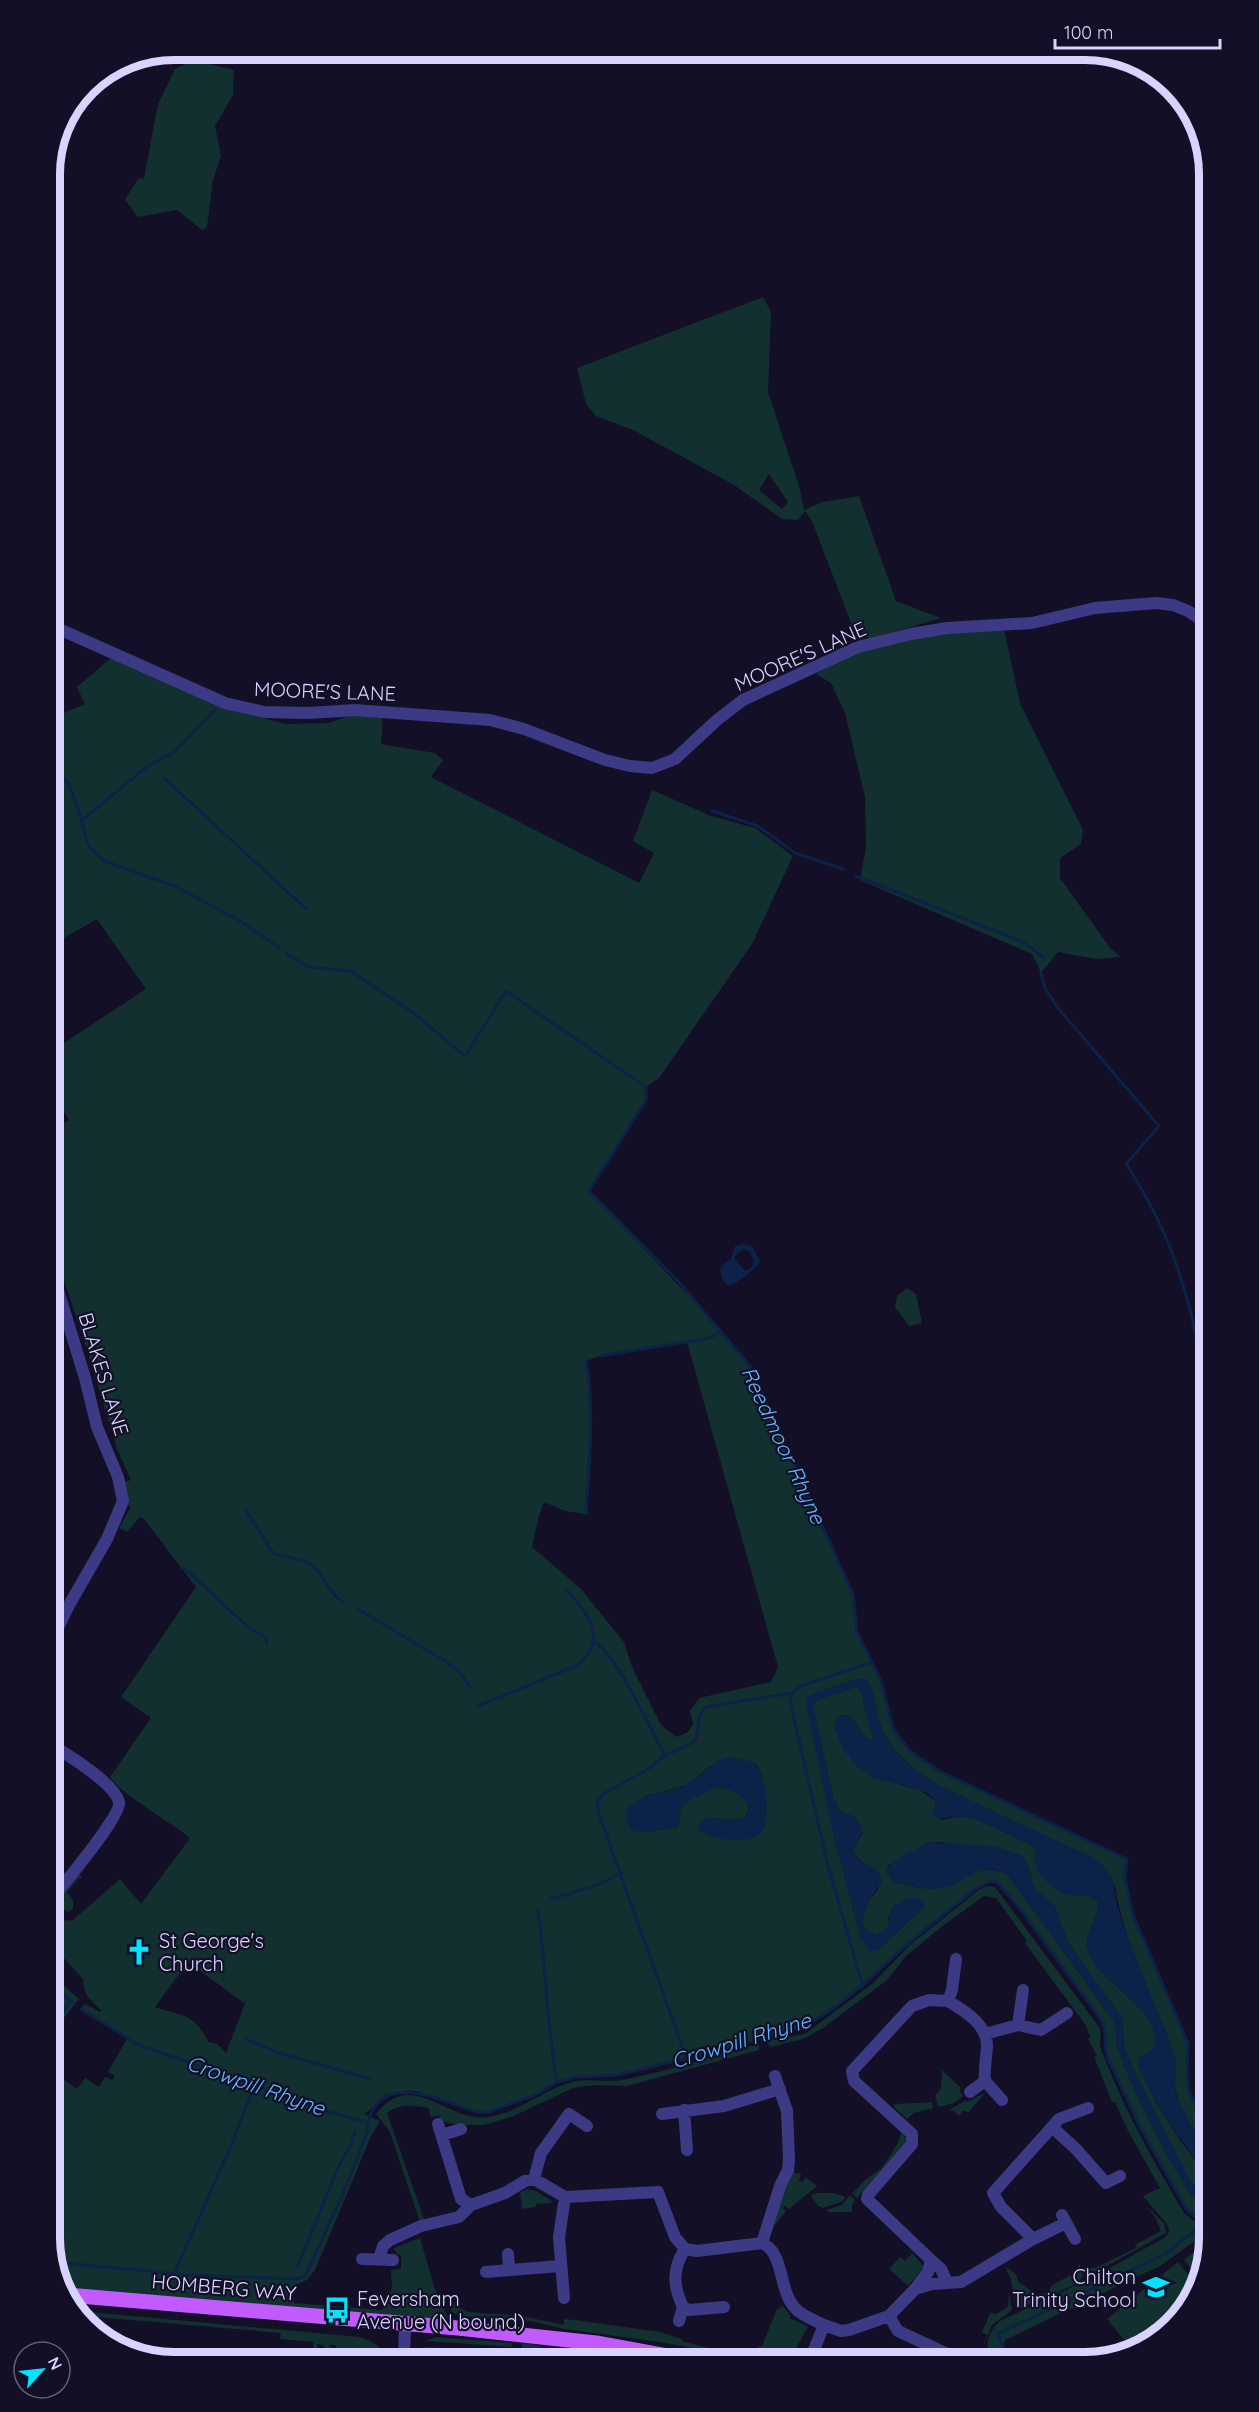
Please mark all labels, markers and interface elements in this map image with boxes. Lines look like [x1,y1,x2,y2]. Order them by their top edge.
scale bar [1055,12,1220,50]
text: 100 m [1064,21,1113,44]
street label: MOORE'S LANE [730,616,870,696]
street label: MOORE'S LANE [254,676,396,706]
street label: BLAKES LANE [73,1309,135,1439]
water label: Reedmoor Rhyne [736,1362,832,1529]
place label: St George's Church [159,1928,264,1976]
church icon: St George's Church [124,1937,154,1967]
water label: Crowpill Rhyne [668,2006,815,2074]
water label: Crowpill Rhyne [184,2049,329,2121]
place label: Chilton Trinity School [1012,2264,1136,2312]
street label: HOMBERG WAY [151,2268,297,2306]
school or university icon: Chilton Trinity School [1141,2272,1171,2302]
place label: Feversham Avenue (N bound) [357,2286,525,2334]
bus stop icon: Feversham Avenue (N bound) [322,2295,352,2325]
north arrow [12,2340,72,2400]
text: N [44,2353,67,2373]

